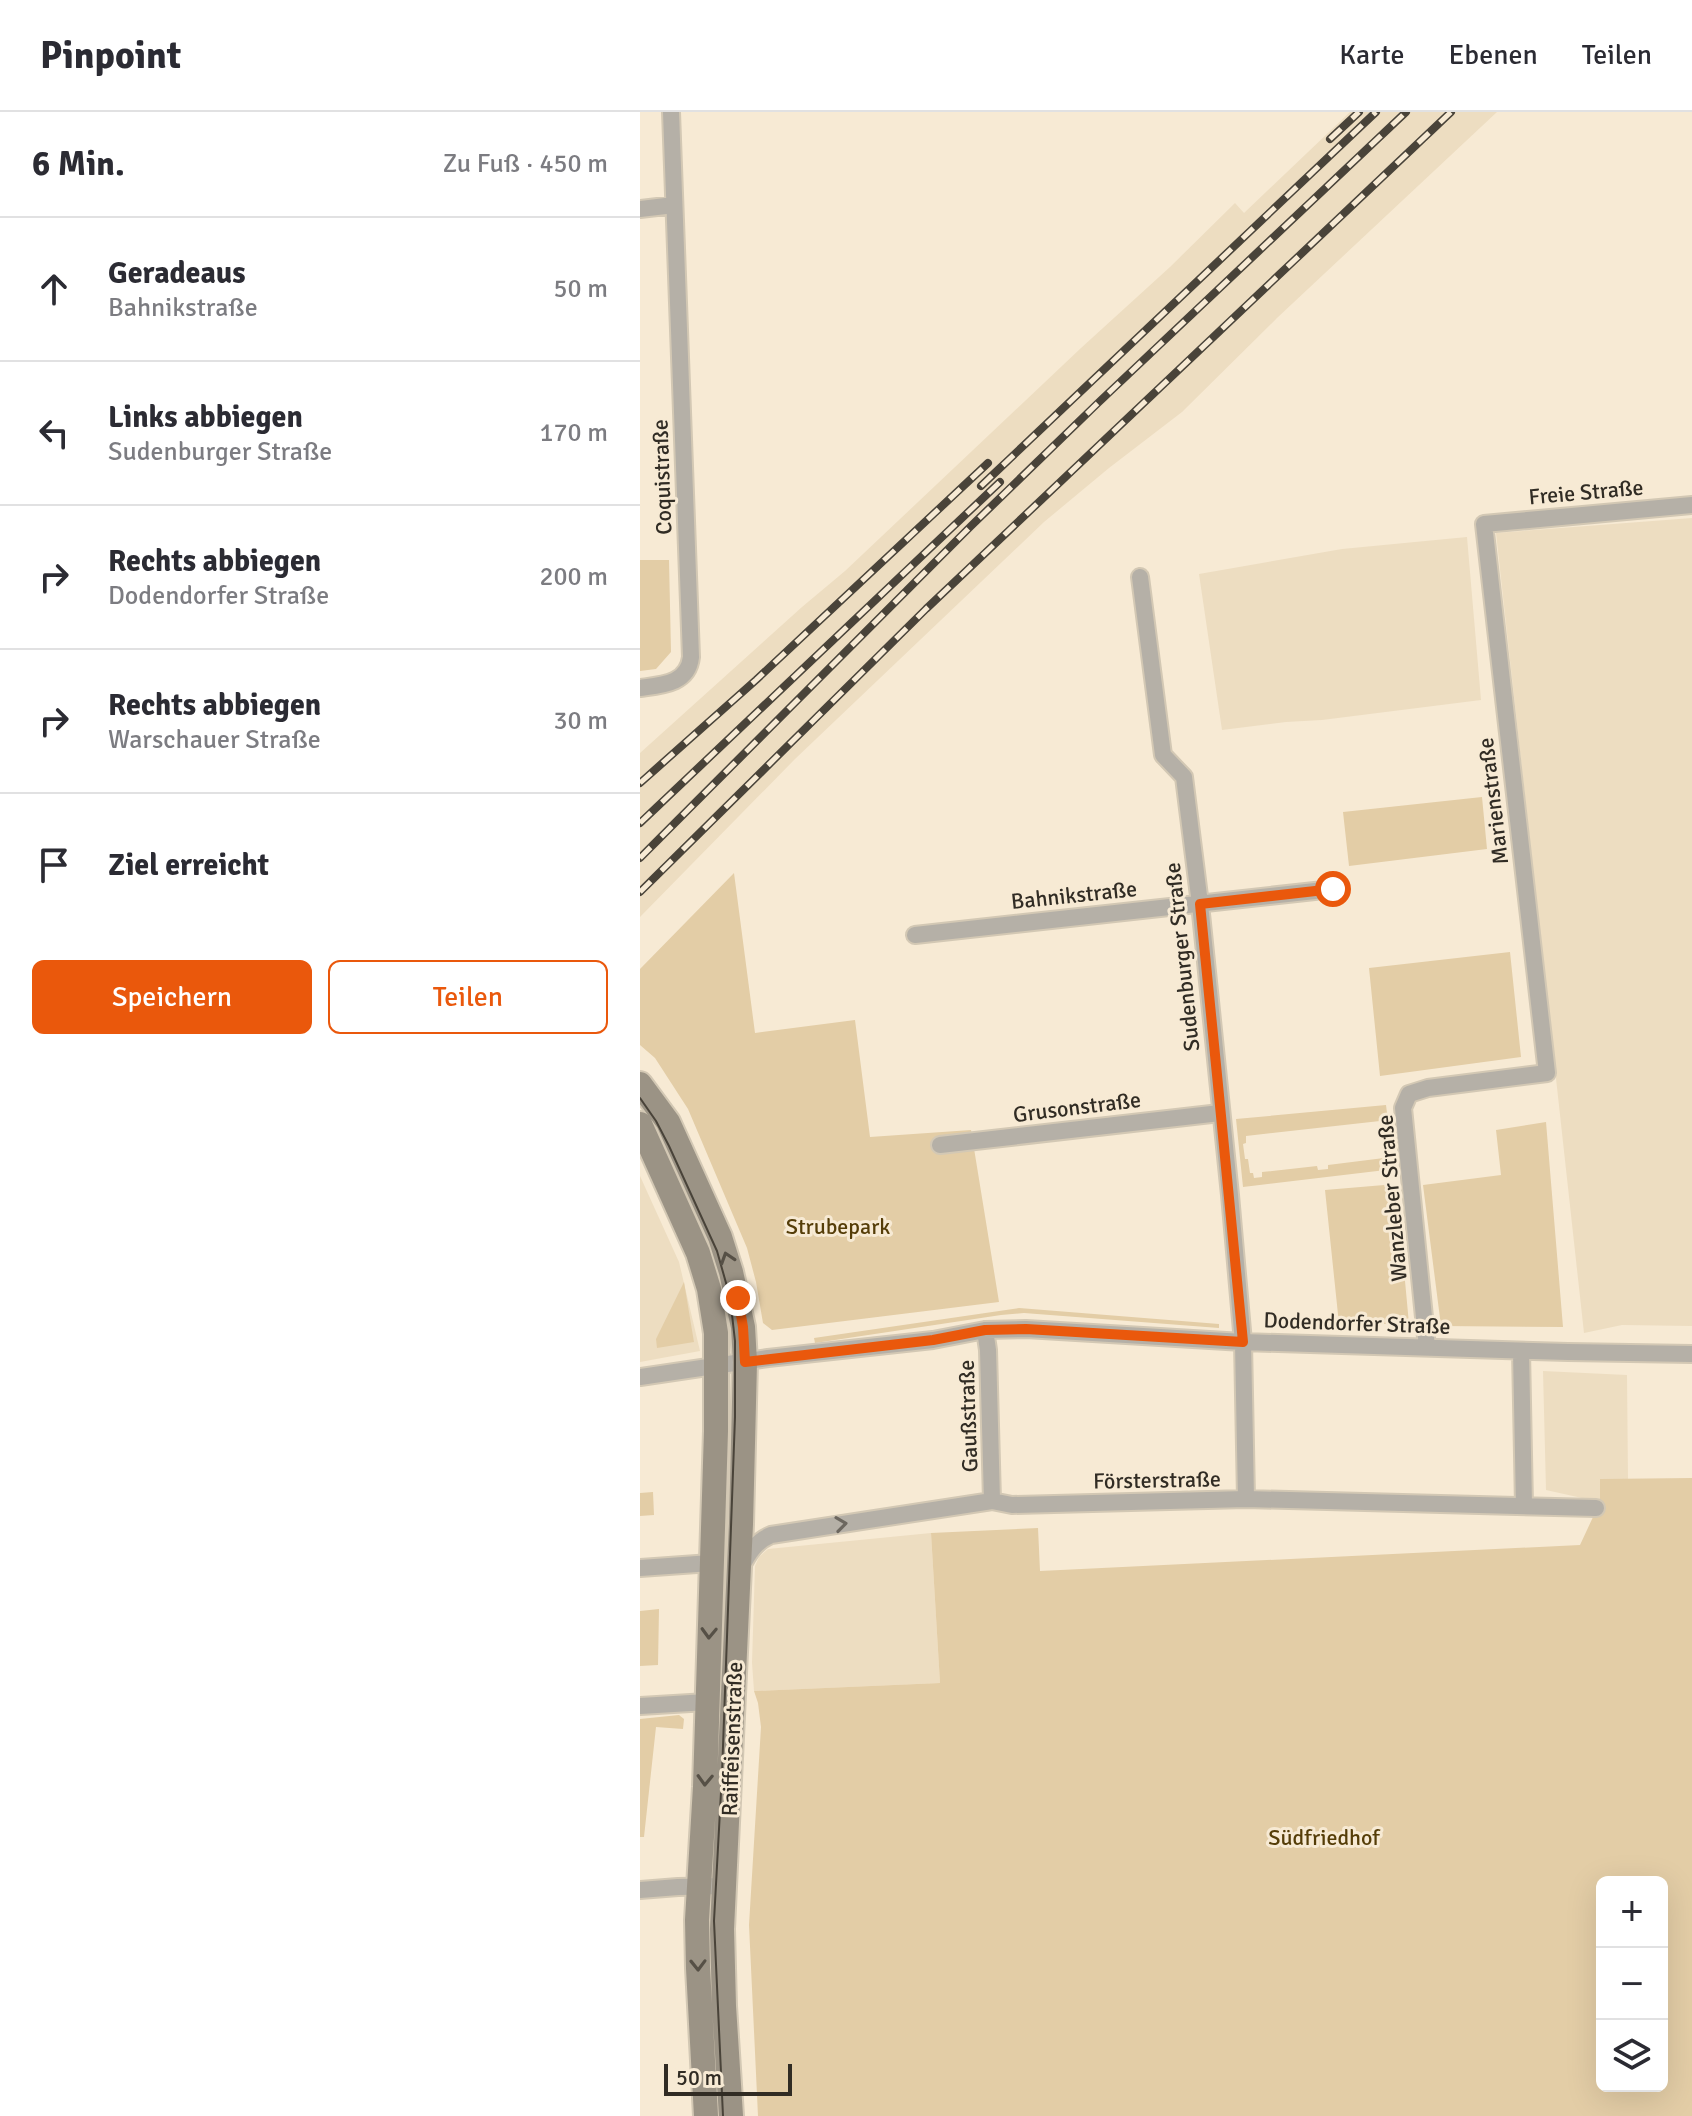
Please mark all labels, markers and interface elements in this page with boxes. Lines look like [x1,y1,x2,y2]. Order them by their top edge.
text: Pinpoint [40,32,181,79]
text: Karte [1339,38,1405,72]
text: Ebenen [1449,38,1538,72]
text: Teilen [1582,38,1652,72]
text: 6 Min. [32,143,125,185]
text: Zu Fuß · 450 m [443,148,608,180]
text: Geradeaus [108,255,246,292]
icon: ahead [32,267,76,311]
text: 50 m [553,273,608,305]
text: Bahnikstraße [108,292,258,324]
text: Links abbiegen [108,399,303,436]
icon: left [32,411,76,455]
text: 170 m [539,417,608,449]
street label: Coquistraße [646,419,678,535]
text: Sudenburger Straße [108,436,332,468]
street label: Freie Straße [1527,474,1645,510]
text: Rechts abbiegen [108,543,321,580]
icon: right [32,555,76,599]
text: 200 m [539,561,608,593]
text: Dodendorfer Straße [108,580,329,612]
text: Rechts abbiegen [108,687,321,724]
icon: right [32,699,76,743]
text: 30 m [553,705,608,737]
text: Warschauer Straße [108,724,321,756]
street label: Marienstraße [1472,736,1514,866]
icon: arrive [32,843,76,887]
text: Ziel erreicht [108,847,269,884]
street label: Sudenburger Straße [1159,861,1205,1053]
route start [1315,871,1351,907]
street label: Bahnikstraße [1010,875,1138,915]
button: Speichern [32,960,312,1034]
button: Teilen [328,960,608,1034]
street label: Grusonstraße [1012,1086,1142,1128]
street label: Wanzleber Straße [1371,1113,1413,1283]
park label: Strubepark [786,1213,890,1240]
one-way arrow [720,1251,736,1265]
route end [720,1280,756,1316]
street label: Dodendorfer Straße [1263,1306,1451,1340]
street label: Gaußstraße [953,1359,983,1473]
street label: Försterstraße [1093,1465,1221,1495]
one-way arrow [834,1516,848,1533]
one-way arrow [701,1627,718,1640]
street label: Raiffeisenstraße [716,1661,748,1817]
one-way arrow [697,1774,714,1787]
park label: Südfriedhof [1268,1824,1381,1851]
map controls [1596,1876,1668,2092]
button: + [1596,1876,1668,1948]
button: − [1596,1948,1668,2020]
one-way arrow [689,1959,707,1972]
button: layers [1596,2020,1668,2092]
scale bar [664,2060,792,2096]
text: 50 m [676,2064,722,2091]

